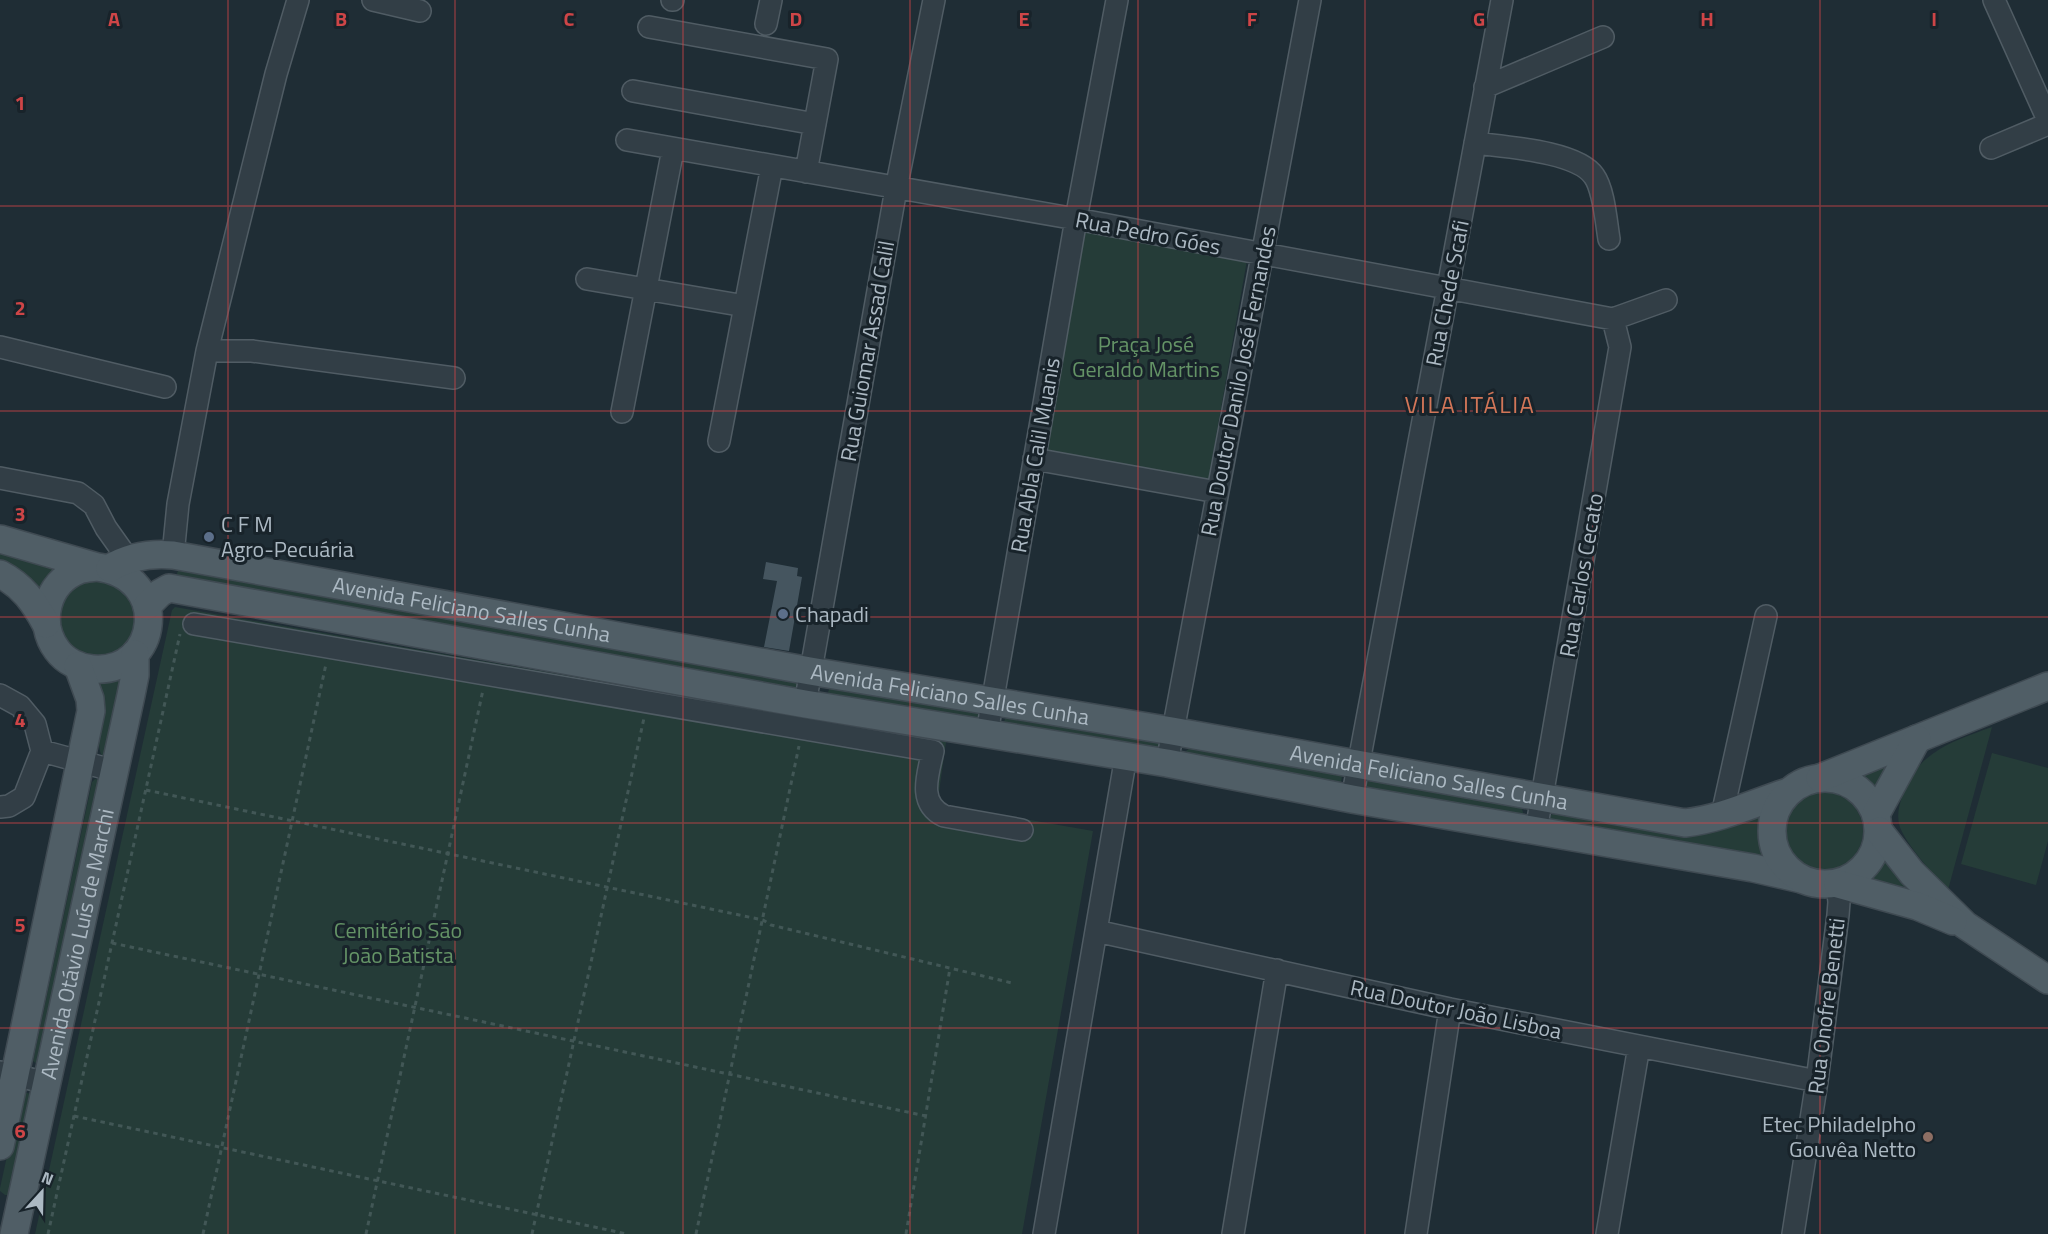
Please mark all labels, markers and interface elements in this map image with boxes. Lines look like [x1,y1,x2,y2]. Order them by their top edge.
text: A [108,3,120,34]
text: B [335,3,347,34]
text: C [564,3,575,34]
text: D [790,3,802,34]
text: E [1018,3,1030,34]
text: F [1247,3,1258,34]
text: G [1473,3,1485,34]
text: H [1700,3,1714,34]
text: I [1931,3,1937,34]
text: 1 [14,87,26,118]
street label: Rua Pedro Góes [1073,202,1223,264]
street label: Rua Chede Scafi [1416,217,1478,369]
street label: Rua Doutor Danilo José Fernandes [1191,223,1285,539]
street label: Rua Guiomar Assad Calil [831,238,903,464]
text: 2 [14,292,26,323]
park label: Praça José Geraldo Martins [1072,327,1220,386]
street label: Rua Abla Calil Muanis [1001,355,1069,555]
district label: VILA ITÁLIA [1405,386,1535,422]
street label: Rua Carlos Cecato [1550,490,1612,660]
text: 3 [14,498,26,529]
place label: C F M Agro-Pecuária [221,507,354,566]
marker: C F M Agro-Pecuária [202,530,216,544]
street label: Avenida Feliciano Salles Cunha [330,567,613,651]
place label: Chapadi [795,597,869,631]
marker: Chapadi [776,607,790,621]
street label: Avenida Feliciano Salles Cunha [808,654,1092,734]
text: 4 [14,704,26,735]
street label: Avenida Feliciano Salles Cunha [1287,735,1571,819]
street label: Avenida Otávio Luís de Marchi [31,805,123,1082]
text: 5 [14,909,26,940]
park label: Cemitério São João Batista [334,913,462,972]
street label: Rua Onofre Benetti [1798,916,1854,1096]
street label: Rua Doutor João Lisboa [1347,970,1565,1048]
place label: Etec Philadelpho Gouvêa Netto [1762,1107,1916,1166]
text: 6 [14,1115,26,1146]
marker: Etec Philadelpho Gouvêa Netto [1921,1130,1935,1144]
north arrow [12,1162,72,1222]
text: N [38,1165,57,1191]

